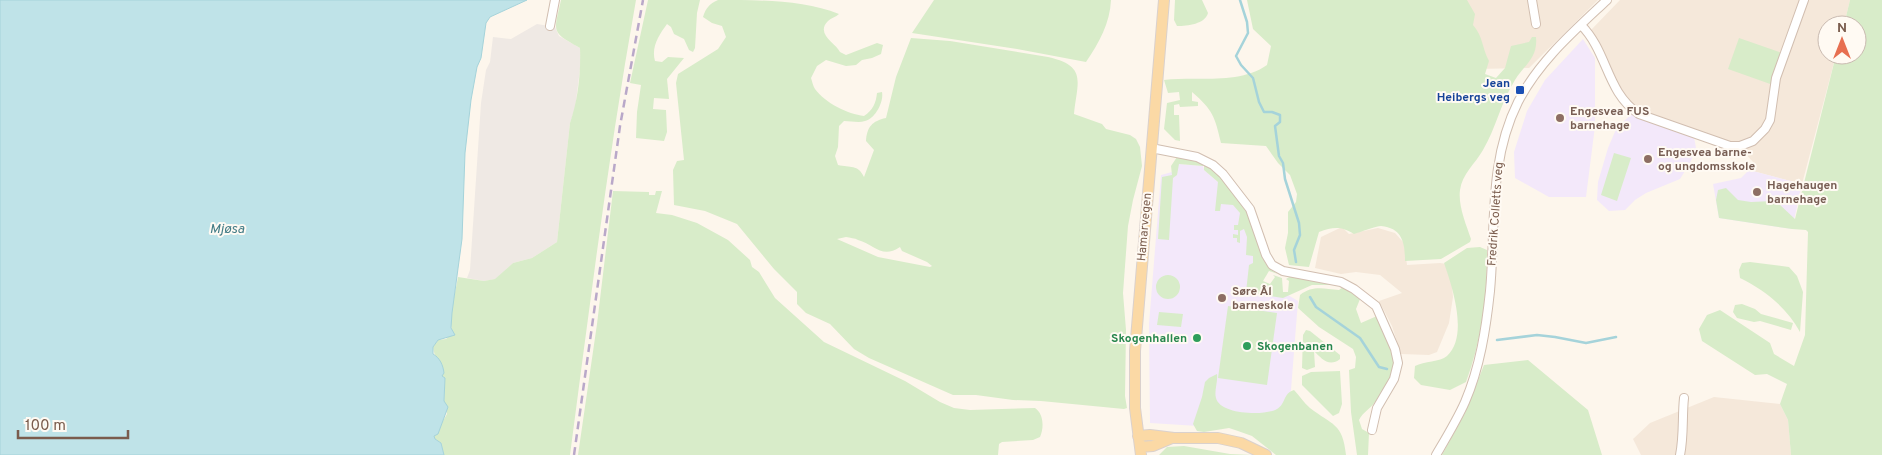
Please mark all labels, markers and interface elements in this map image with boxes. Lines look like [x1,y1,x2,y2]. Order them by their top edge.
north arrow [1817,15,1867,65]
text: N [1837,20,1847,37]
place label: Jean Heibergs veg [1437,76,1510,106]
marker: Jean Heibergs veg [1514,84,1526,96]
place label: Engesvea FUS barnehage [1570,104,1649,134]
marker: Engesvea FUS barnehage [1554,112,1566,124]
place label: Engesvea barne- og ungdomsskole [1658,145,1756,175]
marker: Engesvea barne- og ungdomsskole [1642,153,1654,165]
street label: Fredrik Colletts veg [1484,161,1508,267]
place label: Hagehaugen barnehage [1767,178,1837,208]
marker: Hagehaugen barnehage [1751,186,1763,198]
street label: Hamarvegen [1134,192,1156,262]
water label: Mjøsa [210,221,245,238]
place label: Søre Ål barneskole [1232,284,1294,314]
marker: Søre Ål barneskole [1216,292,1228,304]
place label: Skogenhallen [1111,331,1187,347]
marker: Skogenhallen [1191,332,1203,344]
place label: Skogenbanen [1257,339,1333,355]
marker: Skogenbanen [1241,340,1253,352]
scale bar [18,408,128,440]
text: 100 m [25,417,66,436]

